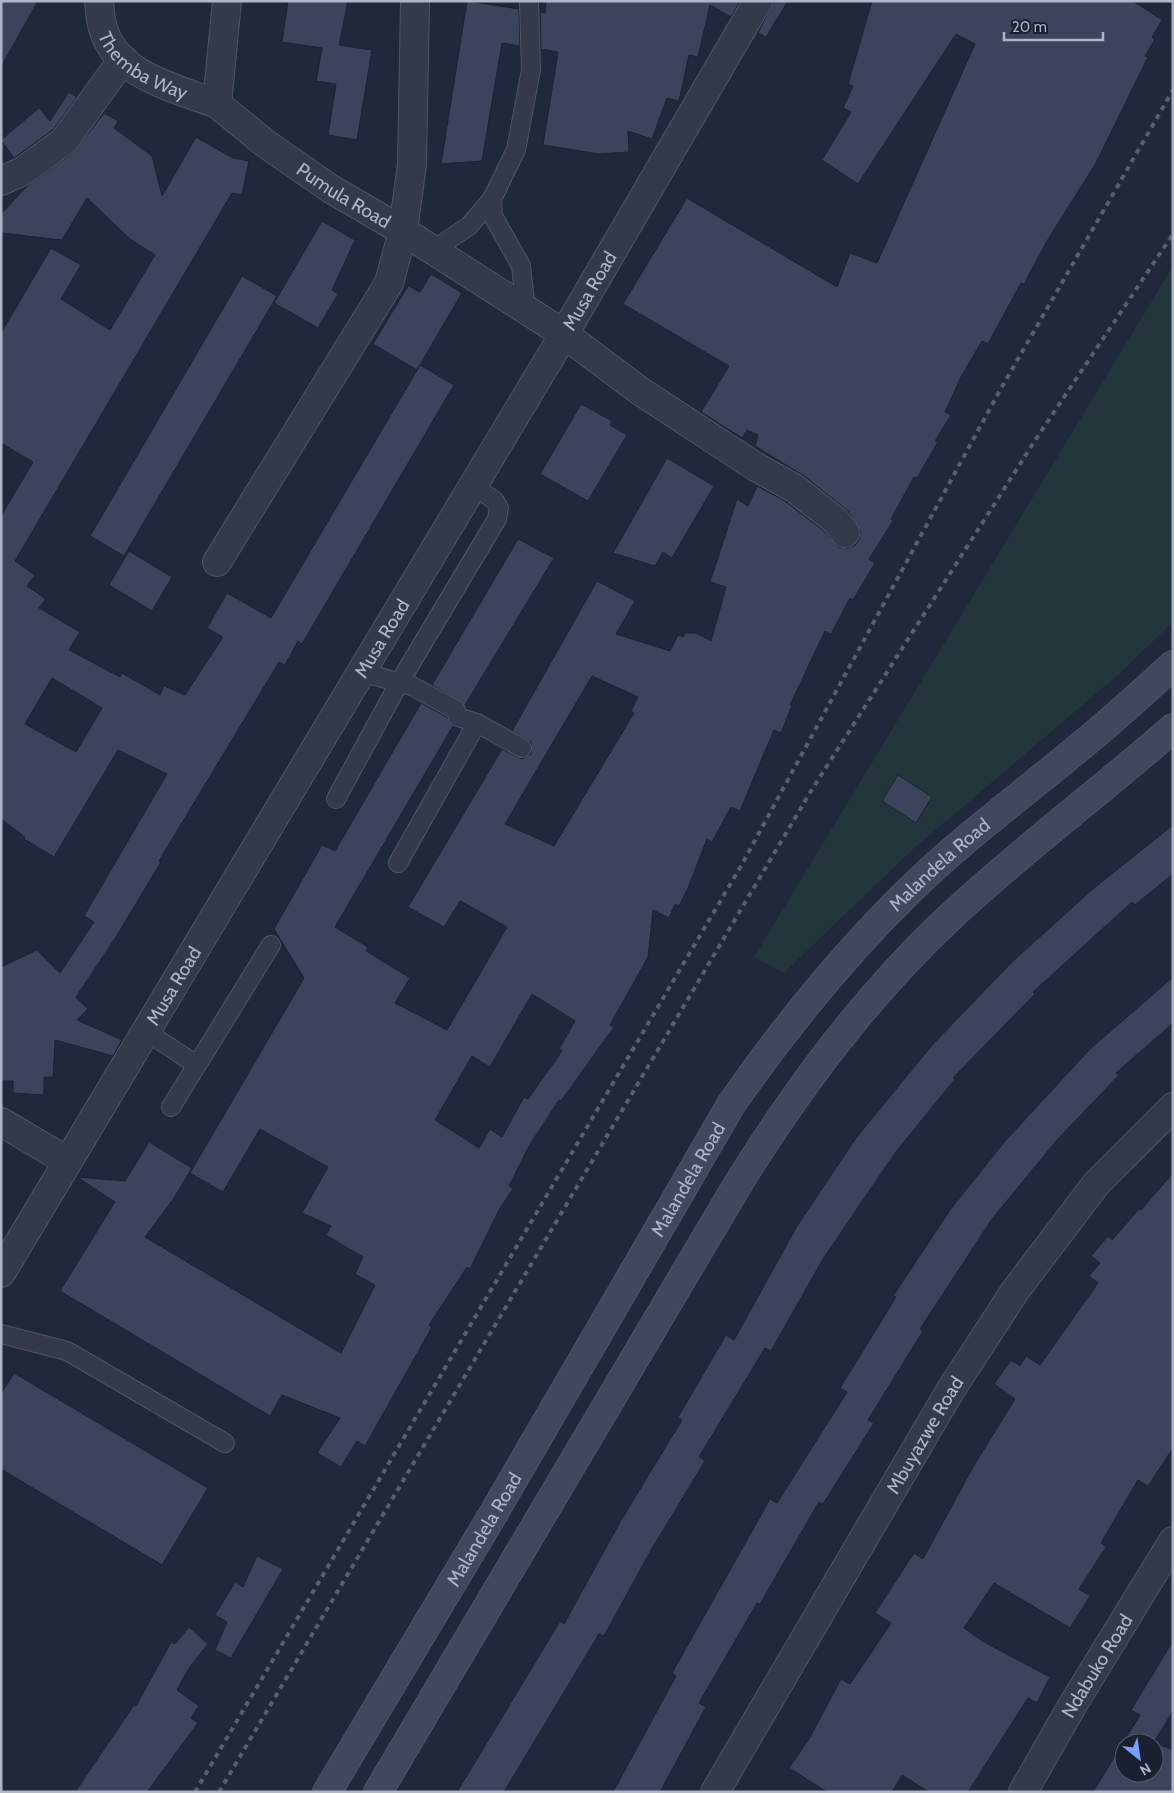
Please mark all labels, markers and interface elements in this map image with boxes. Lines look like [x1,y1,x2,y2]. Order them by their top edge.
scale bar [1004,10,1103,42]
text: 20 m [1012,18,1047,36]
street label: Themba Way [93,28,191,105]
street label: Pumula Road [292,158,395,233]
street label: Musa Road [558,247,622,335]
street label: Musa Road [350,595,414,682]
street label: Malandela Road [884,813,995,916]
street label: Musa Road [141,942,206,1029]
street label: Malandela Road [646,1118,730,1241]
street label: Mbuyazwe Road [881,1372,968,1498]
street label: Malandela Road [442,1469,527,1590]
street label: Ndabuko Road [1057,1610,1137,1722]
north arrow [1114,1733,1164,1783]
text: N [1137,1759,1154,1780]

